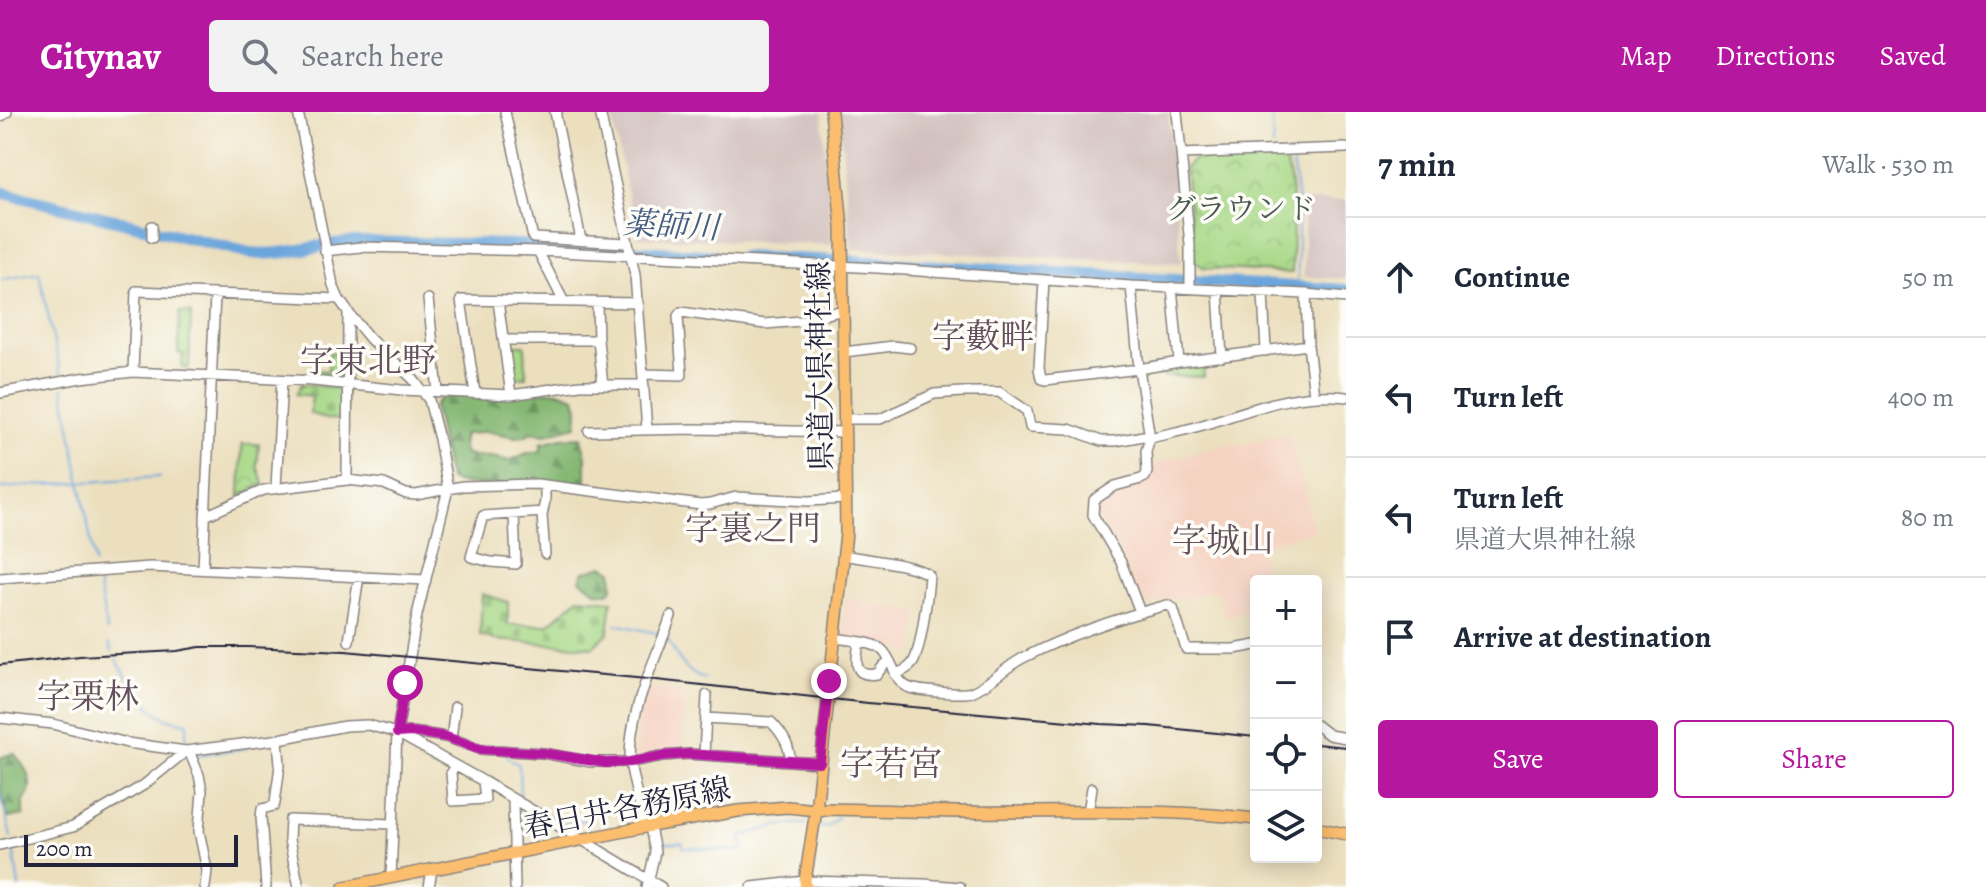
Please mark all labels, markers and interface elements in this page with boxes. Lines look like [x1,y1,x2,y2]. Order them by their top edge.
search box [209,20,769,92]
text: Citynav [40,30,161,82]
icon: search [237,34,281,78]
text: Search here [301,36,444,76]
text: Map [1620,37,1671,75]
text: Directions [1715,37,1836,75]
text: Saved [1880,37,1946,75]
text: 7 min [1378,141,1456,188]
text: Walk · 530 m [1822,147,1954,182]
park label: グラウンド [1166,189,1316,229]
water label: 薬師川 [622,201,723,250]
icon: ahead [1378,255,1422,299]
text: Continue [1454,257,1570,297]
text: 50 m [1902,260,1954,295]
street label: 県道大県神社線 [798,261,842,471]
district label: 字藪畔 [932,313,1034,360]
district label: 字東北野 [300,337,436,384]
icon: left [1378,375,1422,419]
text: Turn left [1454,377,1563,417]
text: 400 m [1888,380,1954,415]
text: Turn left [1454,478,1563,518]
icon: left [1378,495,1422,539]
text: 80 m [1901,500,1954,535]
district label: 字裏之門 [685,505,821,552]
district label: 字城山 [1172,517,1274,564]
text: 県道大県神社線 [1454,522,1636,557]
map controls [1250,575,1322,863]
button: + [1250,575,1322,647]
icon: arrive [1378,615,1422,659]
text: Arrive at destination [1454,617,1711,657]
button: − [1250,647,1322,719]
route end [811,663,847,699]
route start [387,665,423,701]
district label: 字栗林 [37,673,139,720]
button: locate [1250,719,1322,791]
button: Save [1378,720,1658,798]
button: Share [1674,720,1954,798]
district label: 字若宮 [840,740,942,787]
street label: 春日井各務原線 [520,768,734,848]
button: layers [1250,791,1322,863]
scale bar [24,831,238,867]
text: 200 m [36,834,93,864]

